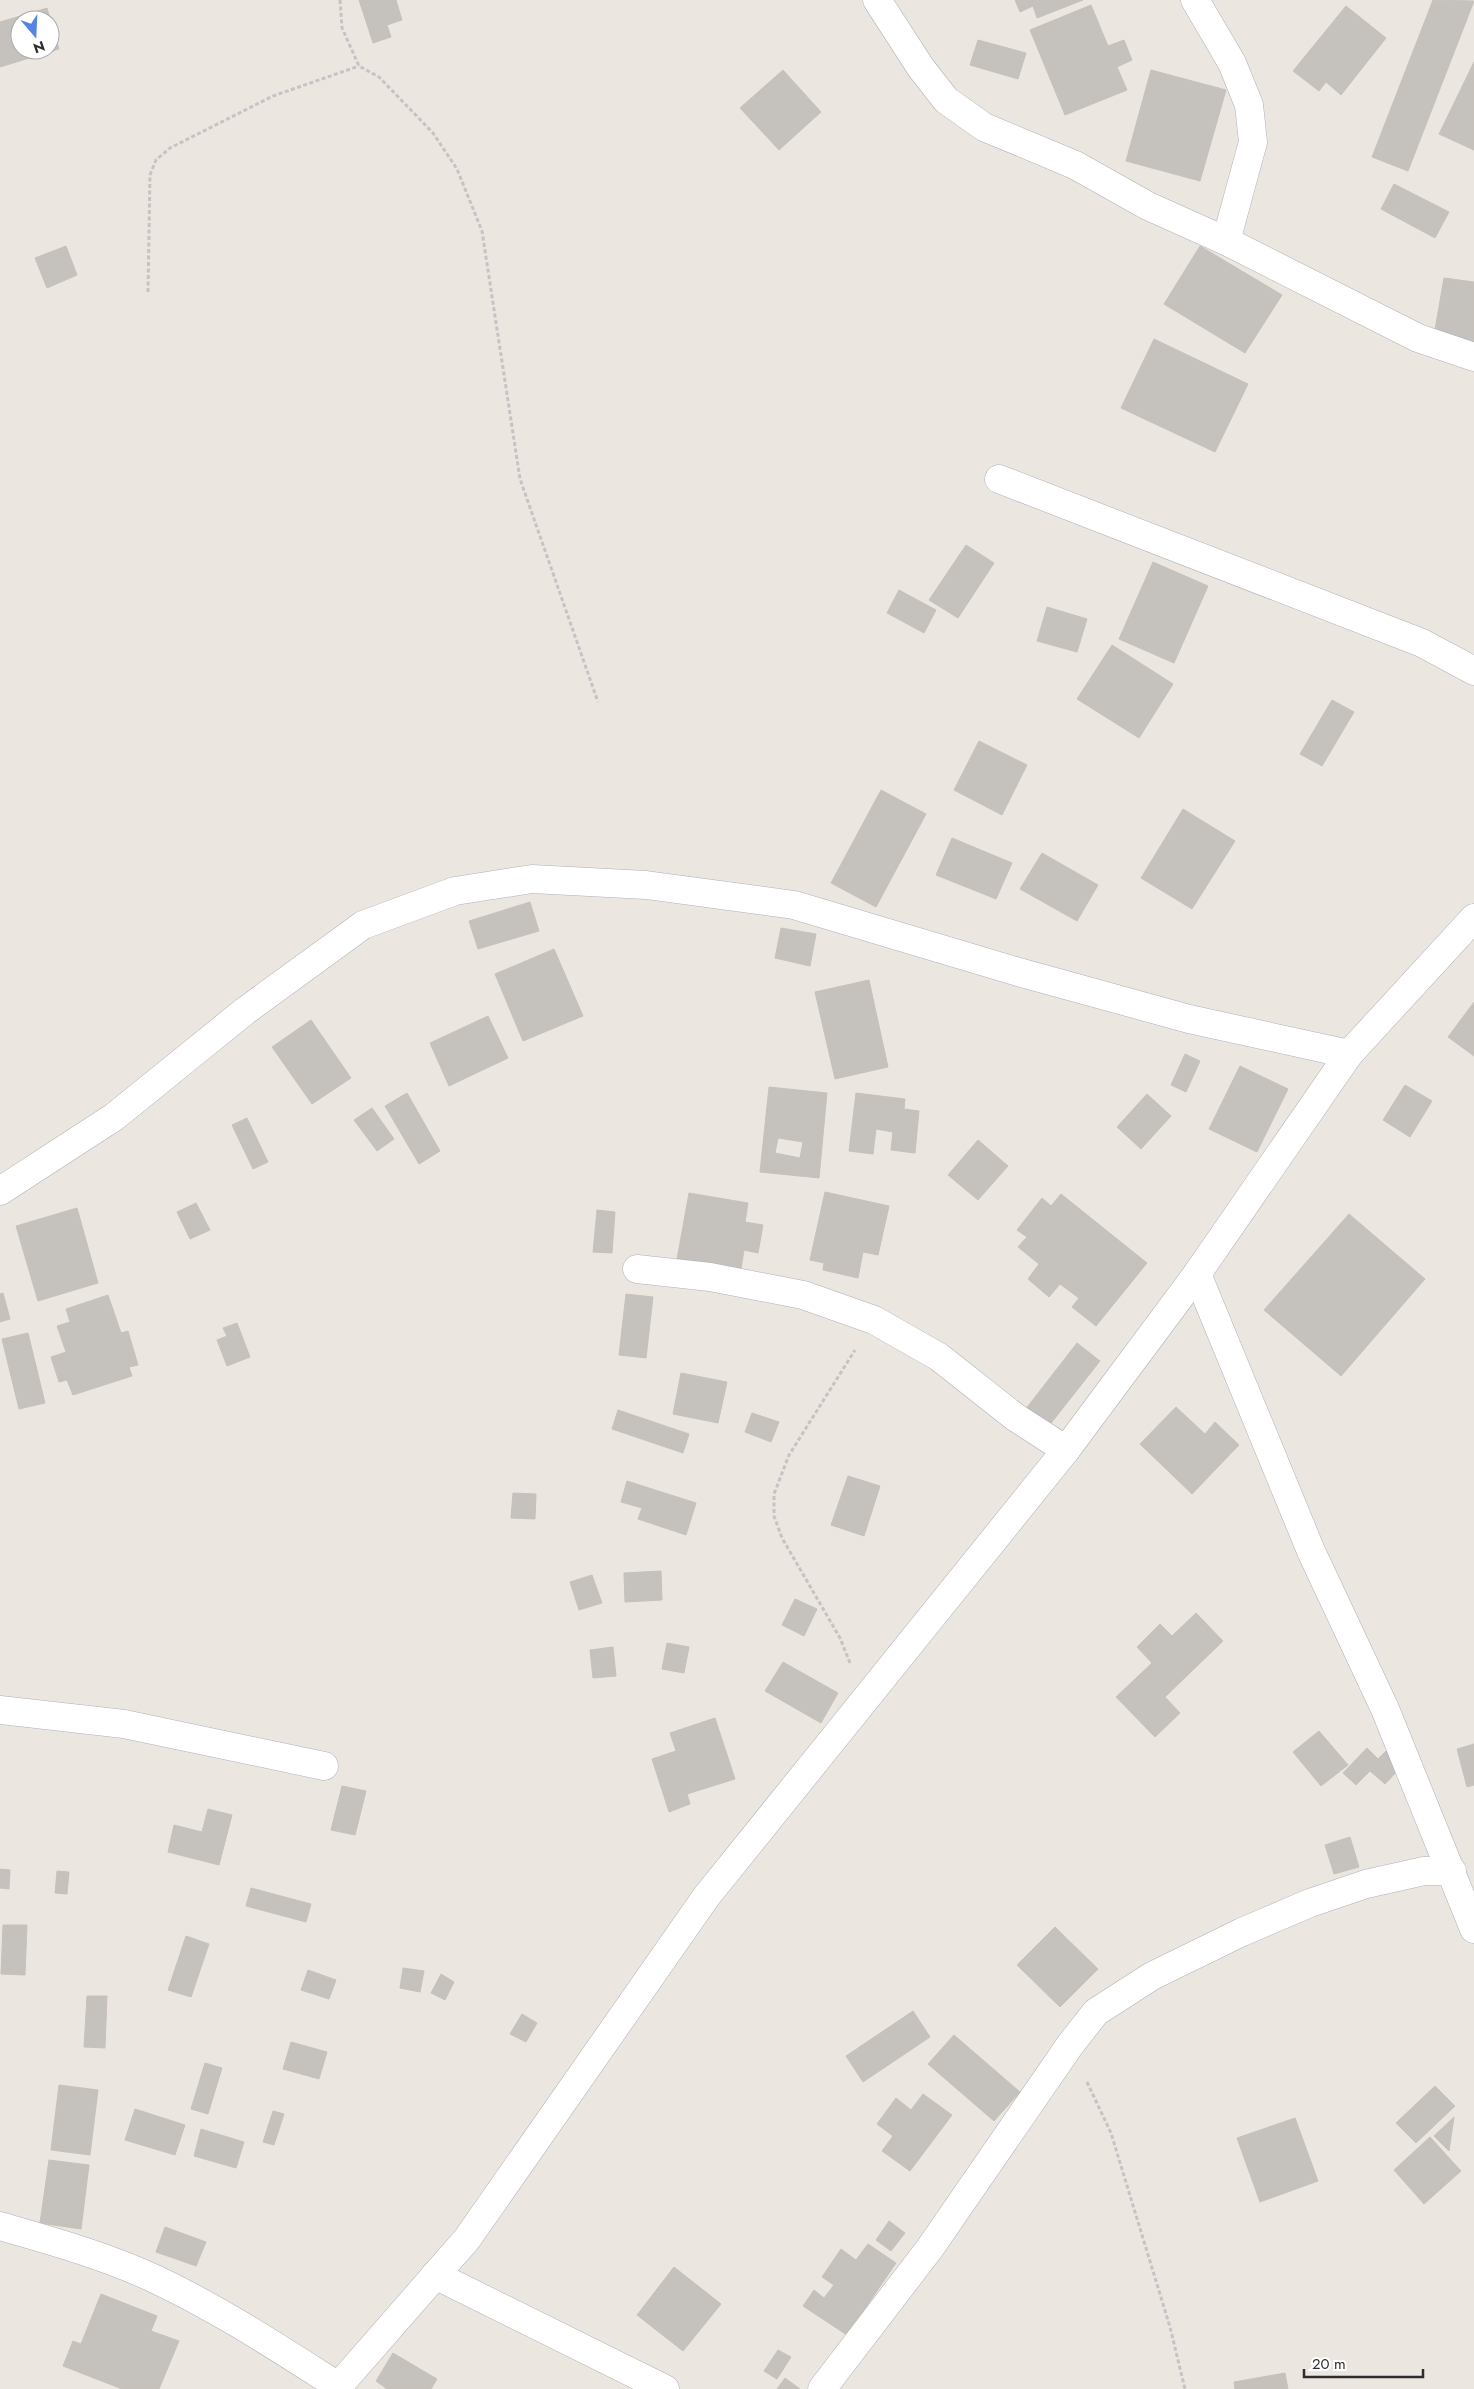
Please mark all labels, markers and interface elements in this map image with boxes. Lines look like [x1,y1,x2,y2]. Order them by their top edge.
north arrow [10,10,60,60]
text: N [31,36,48,59]
scale bar [1304,2346,1423,2378]
text: 20 m [1312,2353,1346,2375]

